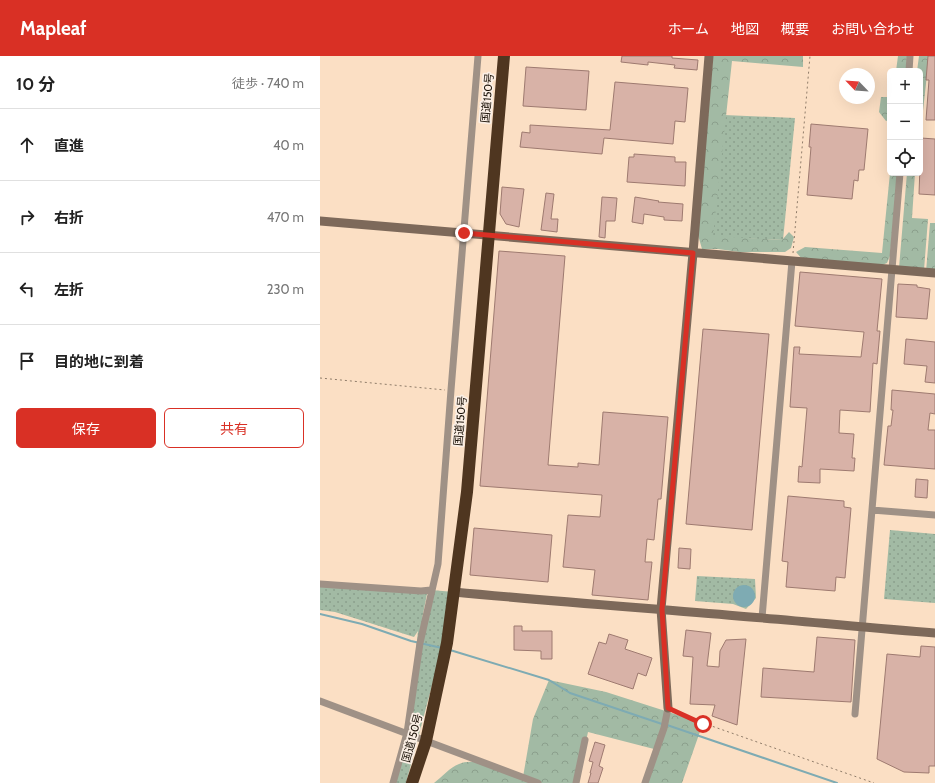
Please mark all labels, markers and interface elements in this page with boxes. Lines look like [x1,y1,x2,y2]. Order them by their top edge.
text: Mapleaf [20,17,87,40]
text: ホーム [667,20,709,38]
text: 地図 [731,20,759,38]
text: 概要 [781,20,809,38]
text: お問い合わせ [831,20,915,38]
north arrow [839,68,875,104]
map controls [887,68,923,176]
button: + [887,68,923,104]
street label: 国道150号 [478,72,496,124]
text: 10 分 [16,74,55,94]
text: 徒歩 · 740 m [232,75,304,91]
button: − [887,104,923,140]
icon: ahead [16,134,38,156]
text: 直進 [54,137,84,155]
text: 40 m [273,137,304,153]
button: locate [887,140,923,176]
icon: right [16,206,38,228]
text: 右折 [54,209,84,227]
text: 470 m [267,209,304,225]
route end [455,224,473,242]
icon: left [16,278,38,300]
text: 左折 [54,281,84,299]
text: 230 m [267,281,304,297]
icon: arrive [16,350,38,372]
text: 目的地に到着 [54,353,144,371]
street label: 国道150号 [451,395,469,447]
button: 保存 [16,408,156,448]
button: 共有 [164,408,304,448]
street label: 国道150号 [399,712,425,764]
route start [694,715,712,733]

